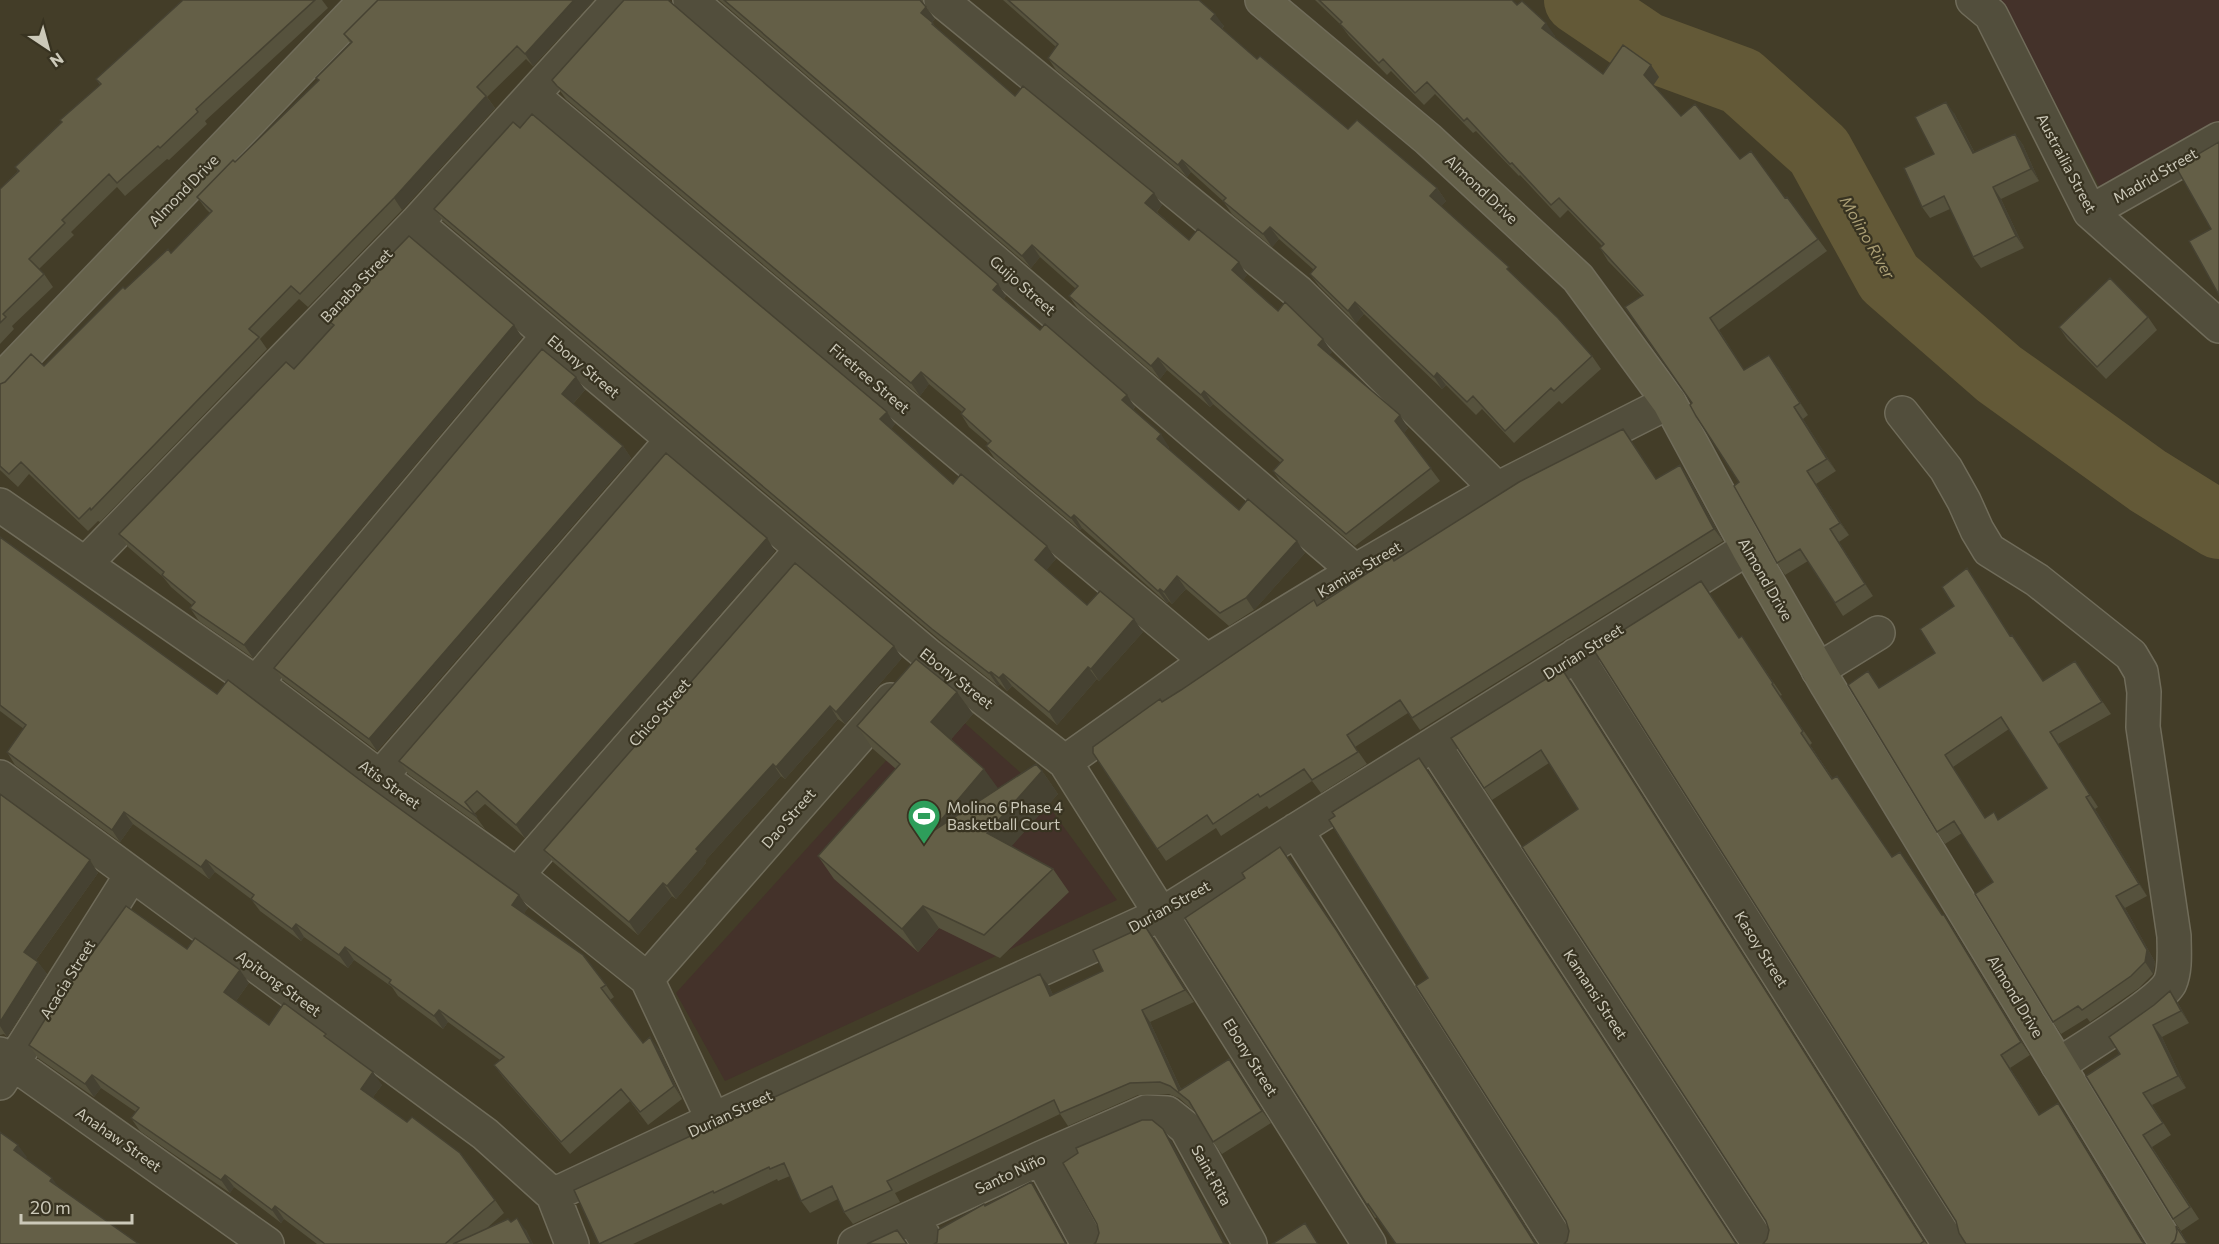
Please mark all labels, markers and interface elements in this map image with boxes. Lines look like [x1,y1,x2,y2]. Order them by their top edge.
north arrow [18,18,78,78]
text: N [47,49,68,72]
street label: Austrailia Street [2033,110,2101,216]
street label: Madrid Street [2110,144,2200,206]
street label: Almond Drive [144,150,222,230]
street label: Almond Drive [1442,151,1522,227]
water label: Molino River [1837,192,1900,282]
street label: Banaba Street [316,244,396,326]
street label: Guijo Street [986,252,1060,318]
street label: Ebony Street [544,331,624,401]
street label: Firetree Street [826,339,914,417]
street label: Almond Drive [1735,534,1797,624]
street label: Kamias Street [1314,537,1404,601]
street label: Durian Street [1540,619,1626,683]
street label: Ebony Street [917,644,997,712]
street label: Chico Street [625,674,693,750]
street label: Atis Street [356,756,424,812]
street label: Dao Street [757,785,819,851]
sports icon: Molino 6 Phase 4 Basketball Court [906,798,942,845]
place label: Molino 6 Phase 4 Basketball Court [947,798,1063,833]
street label: Durian Street [1125,876,1213,936]
street label: Kasoy Street [1731,908,1793,990]
street label: Acacia Street [36,936,98,1022]
street label: Apitong Street [233,946,325,1020]
street label: Kamansi Street [1560,946,1632,1042]
street label: Almond Drive [1984,952,2048,1040]
street label: Ebony Street [1220,1015,1282,1099]
street label: Durian Street [685,1086,775,1140]
street label: Anahaw Street [73,1103,165,1175]
street label: Saint Rita [1188,1142,1236,1208]
street label: Santo Niño [972,1149,1048,1197]
scale bar [21,1187,132,1225]
text: 20 m [30,1196,71,1218]

